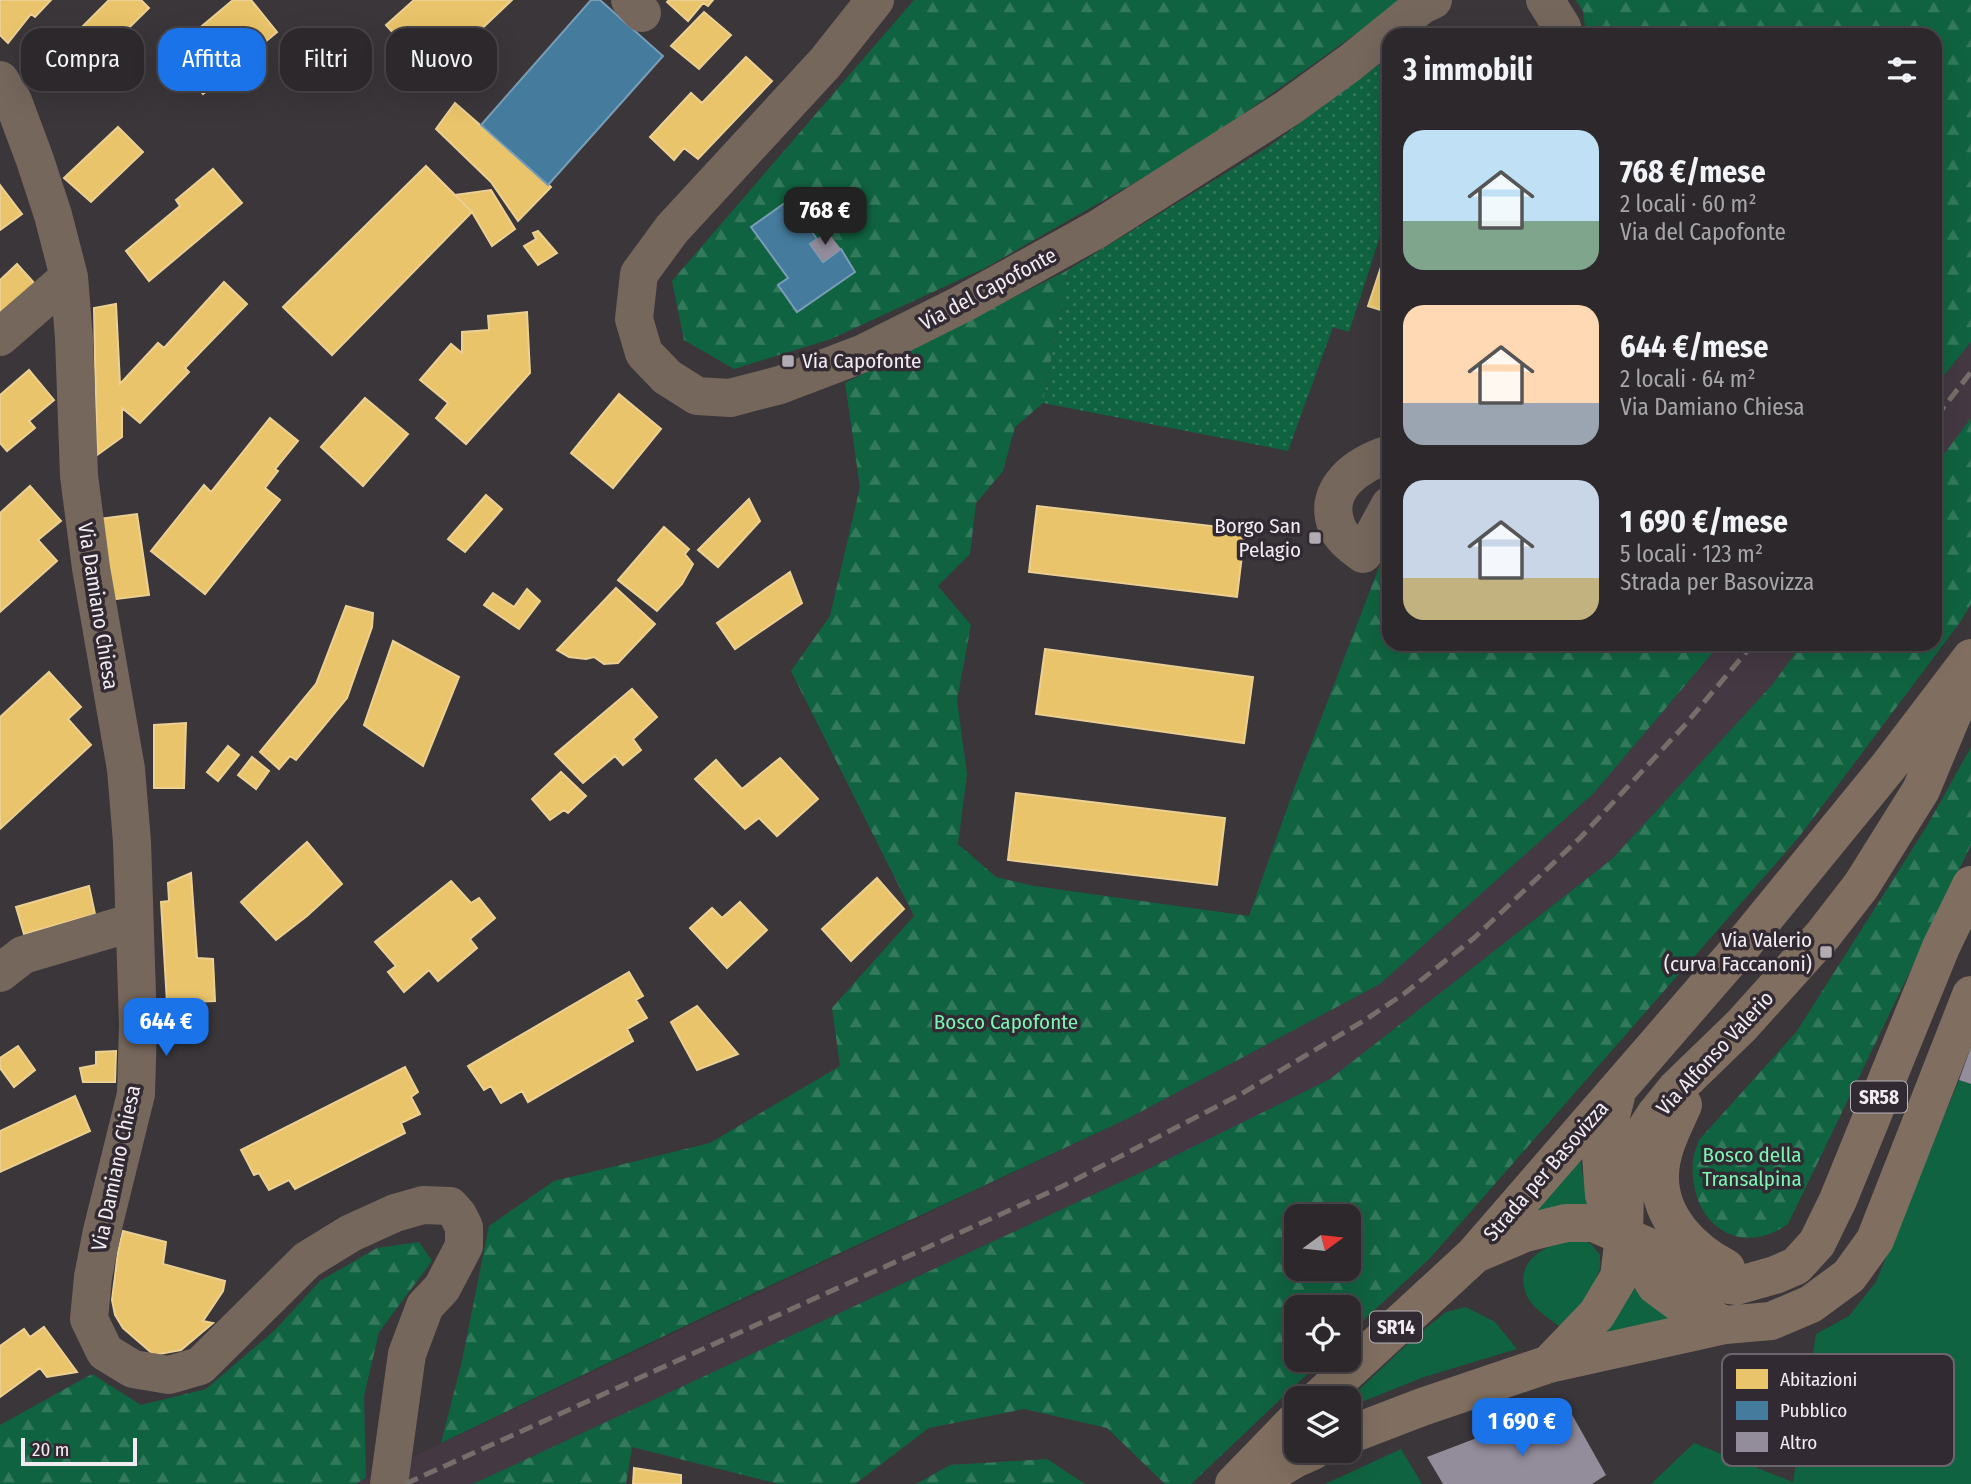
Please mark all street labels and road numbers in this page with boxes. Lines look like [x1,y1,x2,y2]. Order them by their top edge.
street label: Via del Capofonte [915,242,1061,336]
street label: Via Damiano Chiesa [72,521,124,691]
street label: Via Alfonso Valerio [1651,985,1779,1121]
road number: SR58 [1851,1082,1907,1112]
street label: Via Damiano Chiesa [86,1083,146,1253]
street label: Strada per Basovizza [1478,1096,1614,1246]
road number: SR14 [1370,1312,1422,1343]

